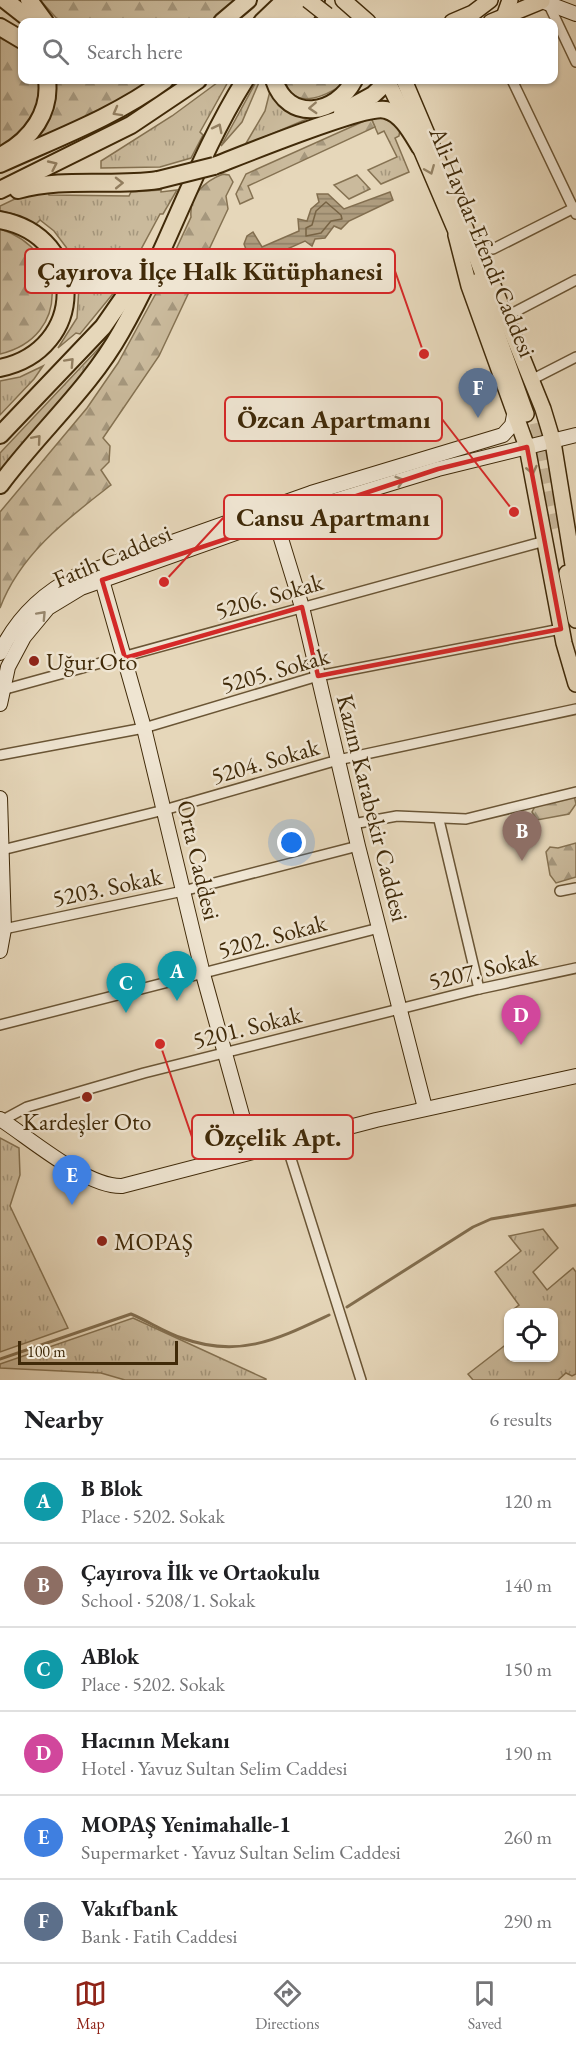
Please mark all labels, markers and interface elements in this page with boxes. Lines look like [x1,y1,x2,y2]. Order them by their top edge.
search box [18,18,558,84]
icon: search [39,35,72,68]
text: Search here [87,37,182,66]
one-way arrow [308,101,317,114]
one-way arrow [112,104,123,116]
street label: Ali Haydar Efendi Caddesi [422,121,543,362]
one-way arrow [211,124,222,134]
one-way arrow [47,161,58,173]
one-way arrow [422,165,435,175]
one-way arrow [115,177,124,189]
callout: Çayırova İlçe Halk Kütüphanesi [25,249,395,293]
text: Çayırova İlçe Halk Kütüphanesi [37,254,383,288]
one-way arrow [63,359,74,369]
pin: F [458,368,498,418]
callout: Özcan Apartmanı [225,397,442,441]
text: Özcan Apartmanı [237,402,431,436]
one-way arrow [30,435,41,446]
one-way arrow [524,465,537,475]
one-way arrow [394,476,405,488]
callout: Cansu Apartmanı [224,495,442,539]
text: Cansu Apartmanı [236,500,430,534]
street label: Fatih Caddesi [48,517,176,595]
street label: 5206. Sokak [211,566,327,626]
one-way arrow [35,611,46,621]
street label: 5205. Sokak [217,640,333,700]
place label: Uğur Oto [46,646,137,677]
marker: Uğur Oto [27,654,41,668]
street label: Kazım Karabekir Caddesi [330,691,416,925]
street label: 5204. Sokak [207,731,323,791]
street label: Orta Caddesi [170,797,228,923]
pin: B [502,812,542,861]
your location [277,828,306,857]
street label: 5203. Sokak [49,860,165,914]
street label: 5202. Sokak [214,906,330,965]
street label: 5207. Sokak [425,941,541,997]
pin: A [158,952,196,1001]
pin: C [106,964,146,1013]
pin: D [502,996,540,1045]
street label: 5201. Sokak [189,998,305,1055]
marker: Kardeşler Oto [80,1090,94,1104]
place label: Kardeşler Oto [23,1106,152,1137]
callout: Özçelik Apt. [192,1115,353,1159]
text: Özçelik Apt. [205,1120,342,1154]
pin: E [52,1156,92,1205]
place label: MOPAŞ [114,1226,193,1257]
marker: MOPAŞ [95,1234,109,1248]
map controls [504,1308,558,1362]
button: locate [504,1308,558,1362]
scale bar [18,1338,178,1366]
text: 100 m [27,1341,66,1362]
text: Nearby [24,1402,104,1436]
text: 6 results [489,1406,552,1432]
text: B Blok [81,1474,142,1503]
text: A [36,1488,51,1514]
text: 120 m [504,1488,552,1514]
text: Place · 5202. Sokak [81,1503,225,1529]
text: Çayırova İlk ve Ortaokulu [81,1558,320,1587]
text: B [37,1572,50,1598]
text: 140 m [504,1572,552,1598]
text: School · 5208/1. Sokak [81,1587,255,1613]
text: ABlok [81,1642,139,1671]
text: C [36,1656,51,1682]
text: 150 m [504,1656,552,1682]
text: Place · 5202. Sokak [81,1671,225,1697]
text: Hacının Mekanı [81,1726,230,1755]
text: D [36,1740,51,1766]
text: 190 m [504,1740,552,1766]
text: Hotel · Yavuz Sultan Selim Caddesi [81,1755,347,1781]
text: MOPAŞ Yenimahalle-1 [81,1810,291,1839]
text: E [38,1824,49,1850]
text: 260 m [504,1824,552,1850]
text: Supermarket · Yavuz Sultan Selim Caddesi [81,1839,401,1865]
text: Vakıfbank [81,1894,178,1923]
text: F [38,1908,49,1934]
text: 290 m [504,1908,552,1934]
text: Bank · Fatih Caddesi [81,1923,237,1949]
tab: Map [74,1977,107,2034]
tab: Directions [255,1977,320,2034]
tab: Saved [468,1977,502,2034]

